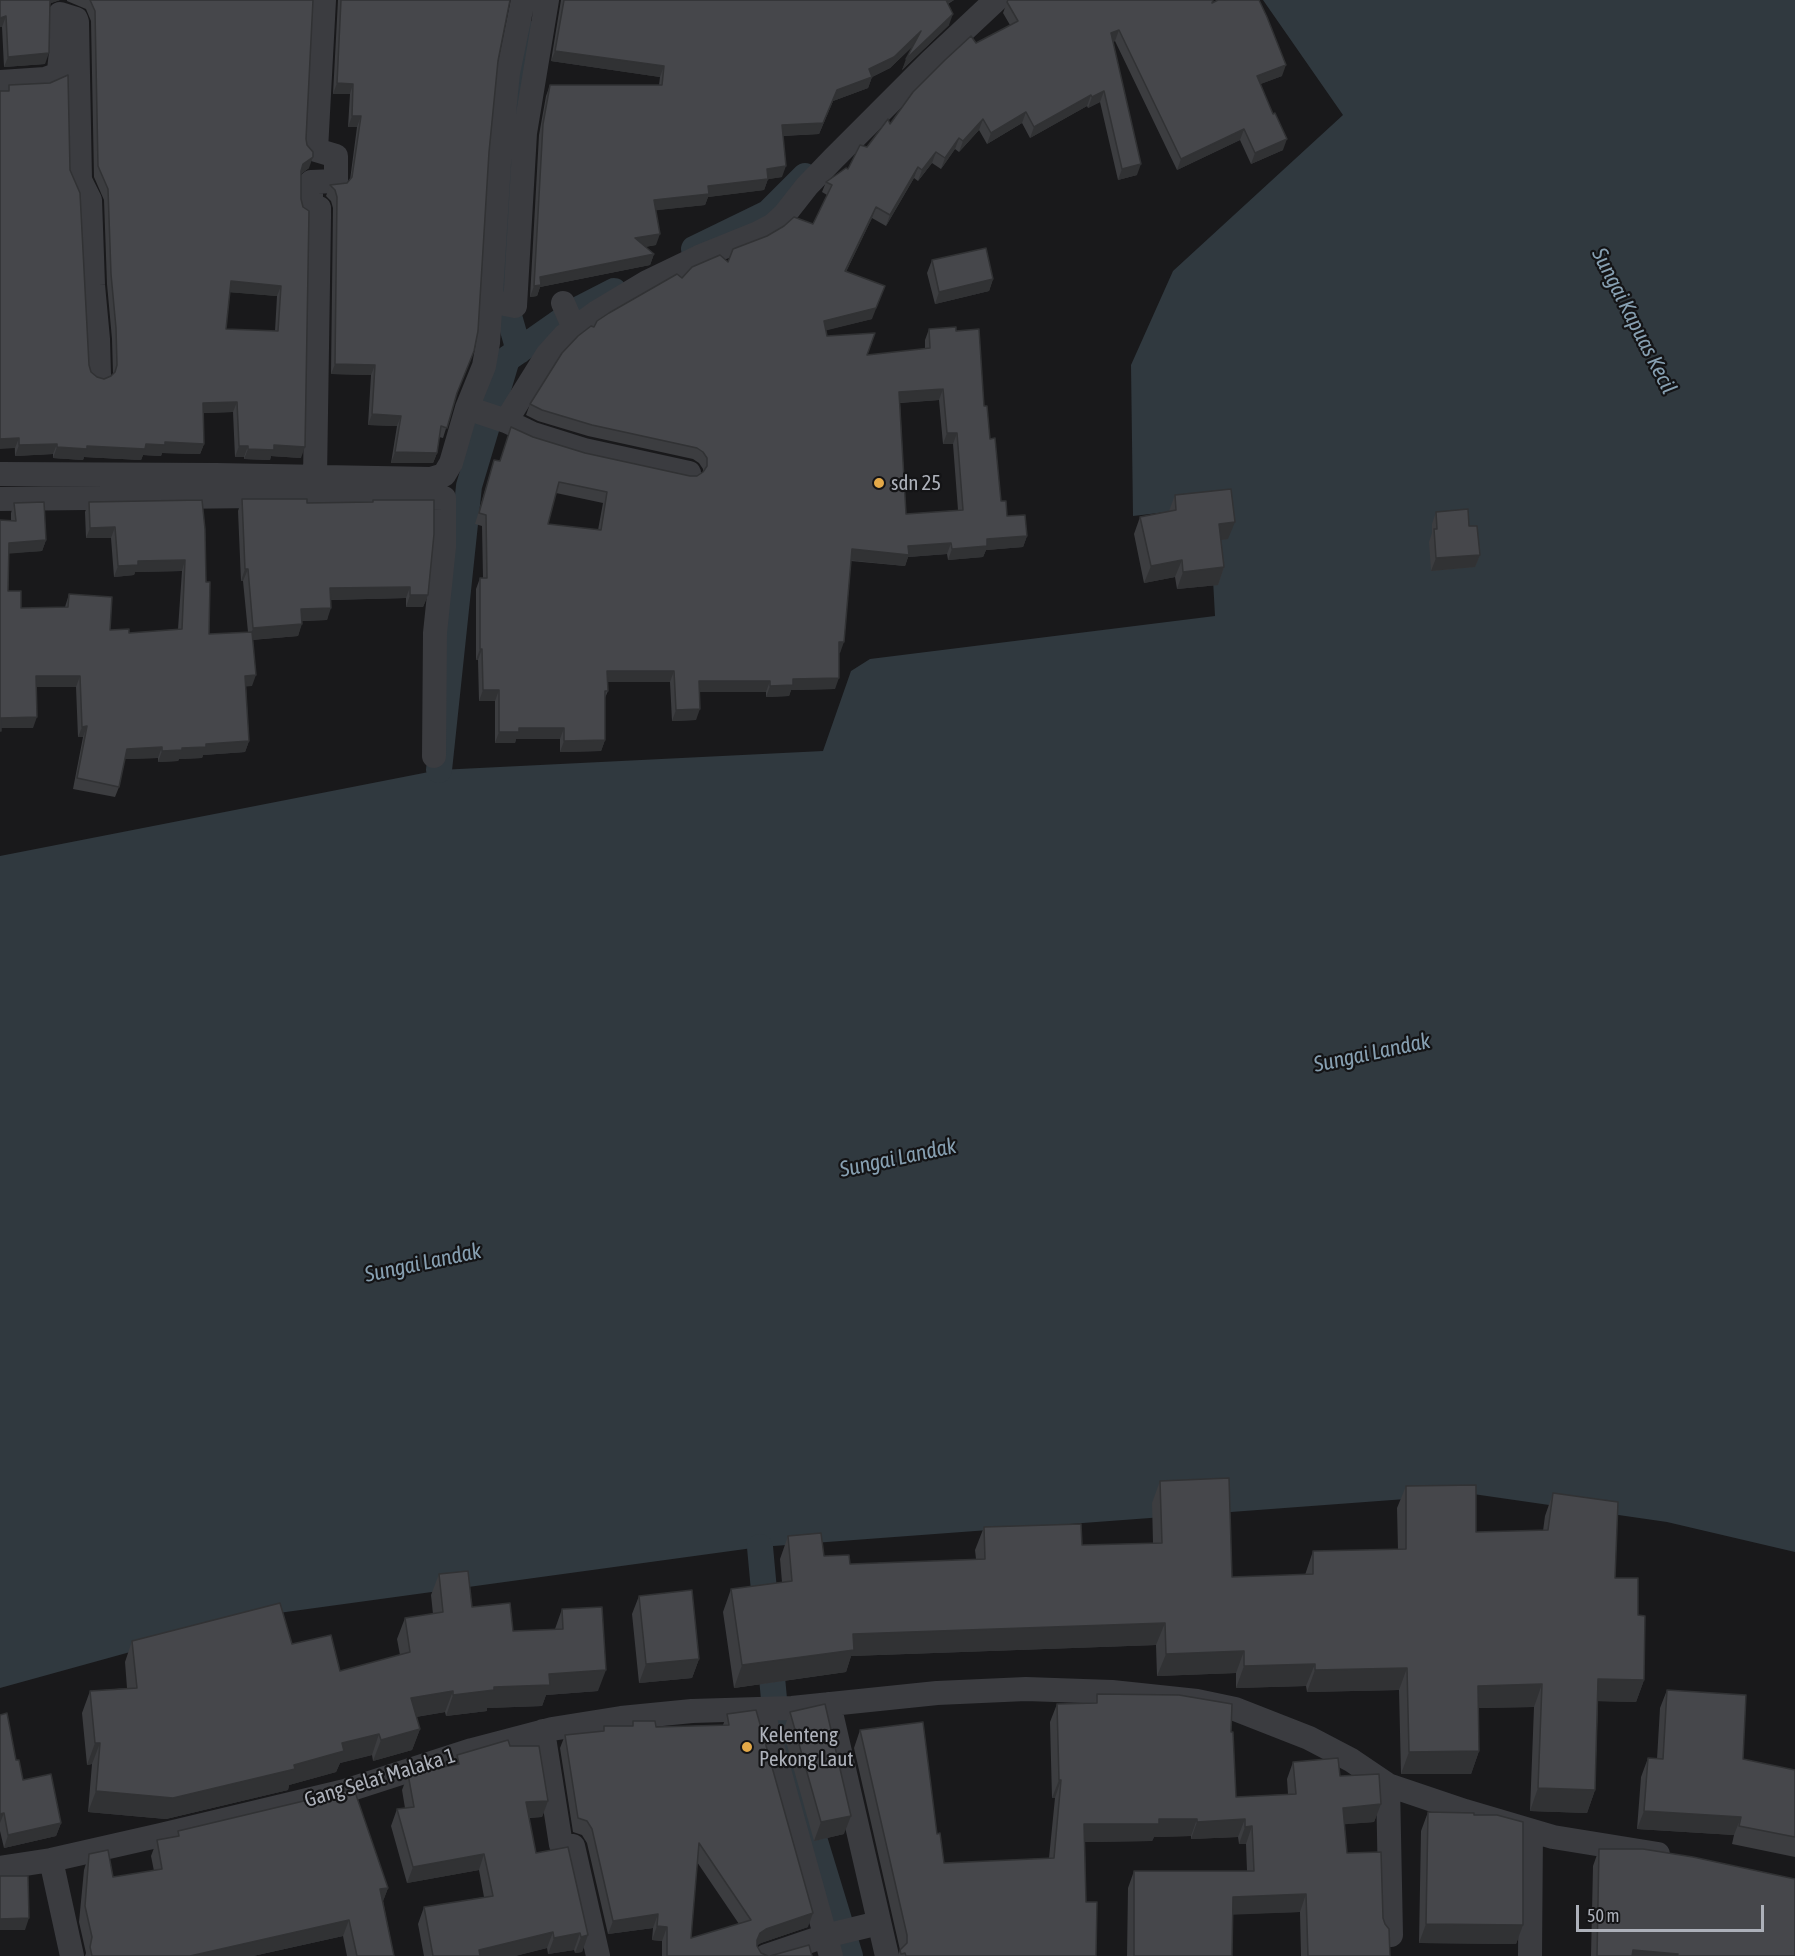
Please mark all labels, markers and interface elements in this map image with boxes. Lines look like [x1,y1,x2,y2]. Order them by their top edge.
water label: Sungai Kapuas Kecil [1586,244,1682,398]
place label: sdn 25 [891,470,941,496]
marker: sdn 25 [872,476,886,490]
water label: Sungai Landak [1311,1028,1433,1078]
water label: Sungai Landak [837,1133,959,1183]
water label: Sungai Landak [362,1238,484,1288]
place label: Kelenteng Pekong Laut [759,1722,853,1772]
marker: Kelenteng Pekong Laut [740,1740,754,1754]
street label: Gang Selat Malaka 1 [301,1743,459,1813]
scale bar [1579,1893,1766,1931]
text: 50 m [1587,1905,1619,1926]

